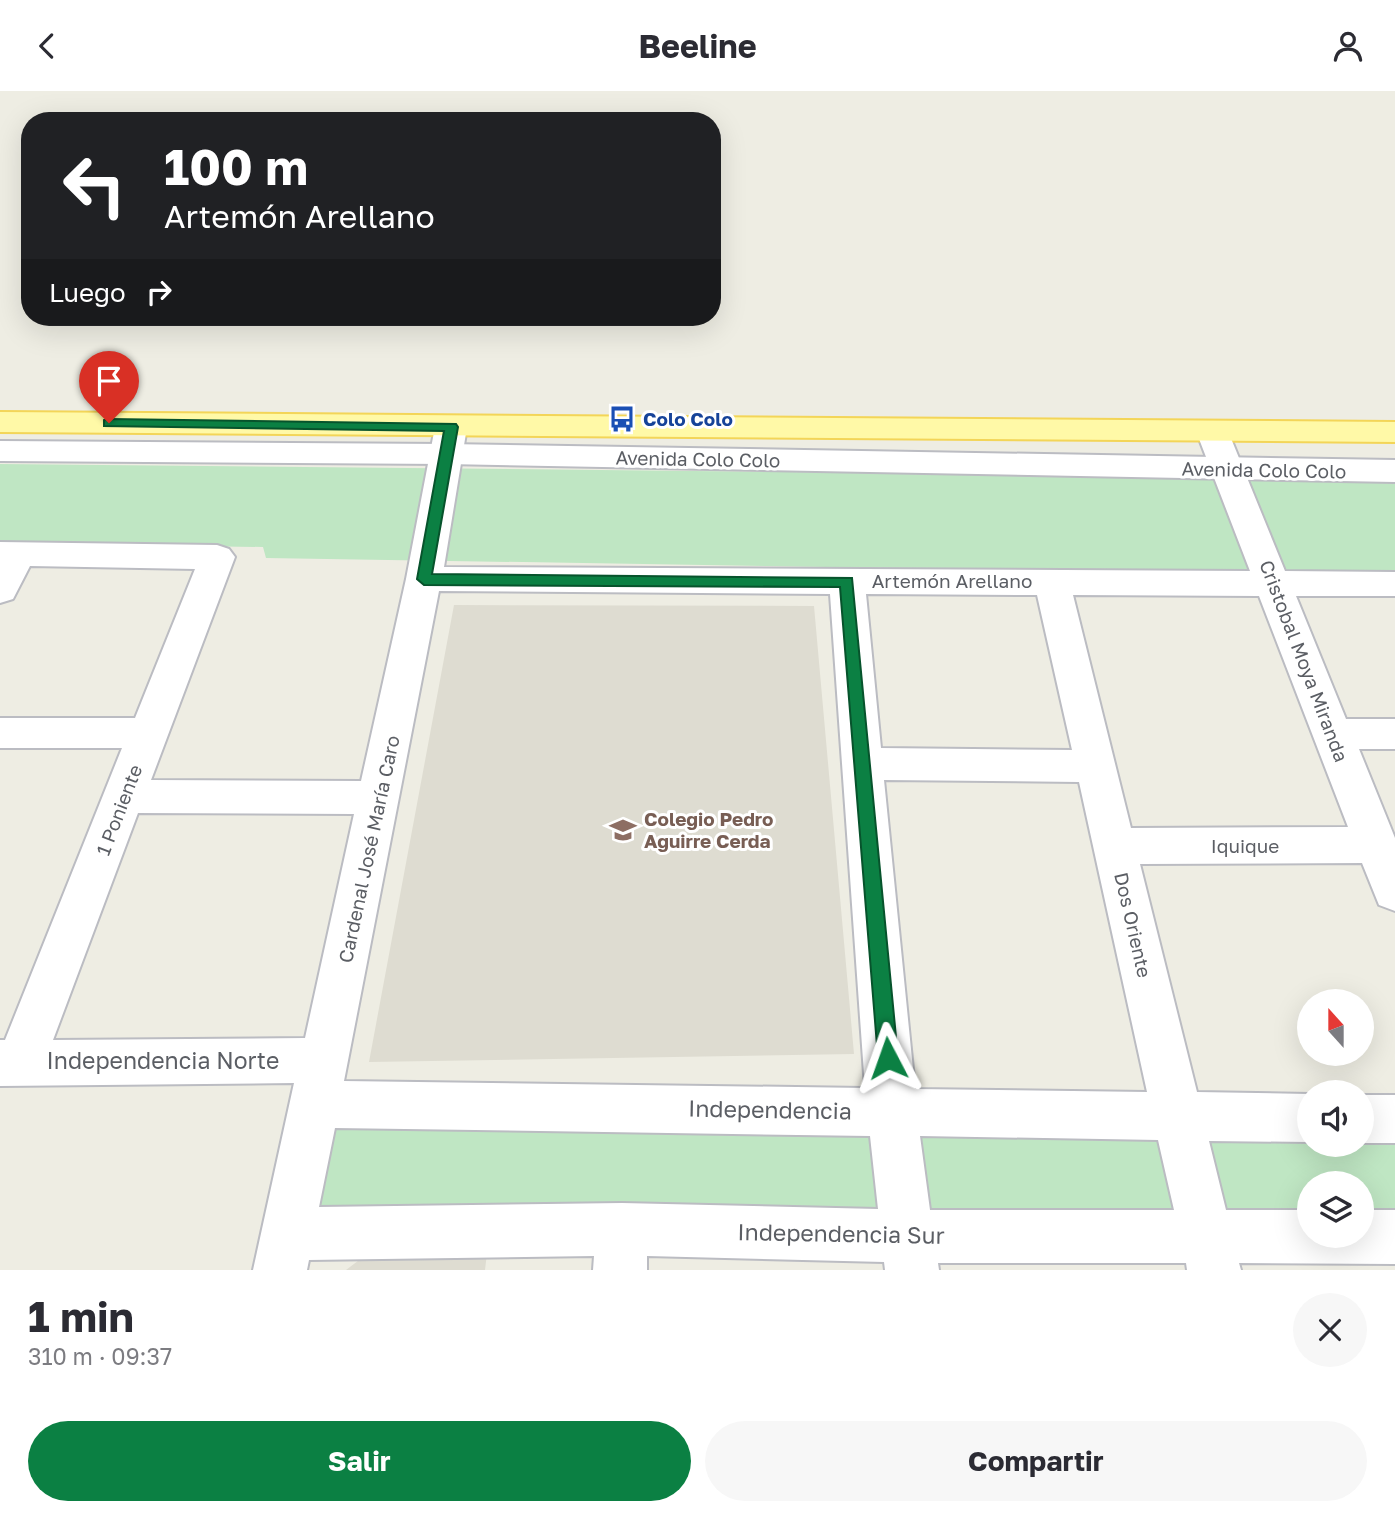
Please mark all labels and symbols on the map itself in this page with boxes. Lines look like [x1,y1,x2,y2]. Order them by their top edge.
pin [79,351,139,423]
bus stop icon: Colo Colo [607,404,637,434]
place label: Colo Colo [643,407,733,430]
street label: Avenida Colo Colo [615,446,781,471]
street label: Avenida Colo Colo [1181,457,1347,482]
street label: Cristobal Moya Miranda [1255,557,1354,765]
street label: Artemón Arellano [872,569,1032,592]
street label: Cardenal José María Caro [333,733,404,965]
street label: 1 Poniente [91,761,146,859]
place label: Colegio Pedro Aguirre Cerda [644,807,773,852]
school or university icon: Colegio Pedro Aguirre Cerda [608,815,638,845]
street label: Iquique [1211,834,1279,857]
street label: Dos Oriente [1110,870,1157,980]
north arrow [1297,989,1374,1066]
position arrow [851,1021,925,1095]
street label: Independencia Norte [47,1046,279,1074]
street label: Independencia [688,1094,852,1124]
street label: Independencia Sur [737,1217,945,1249]

